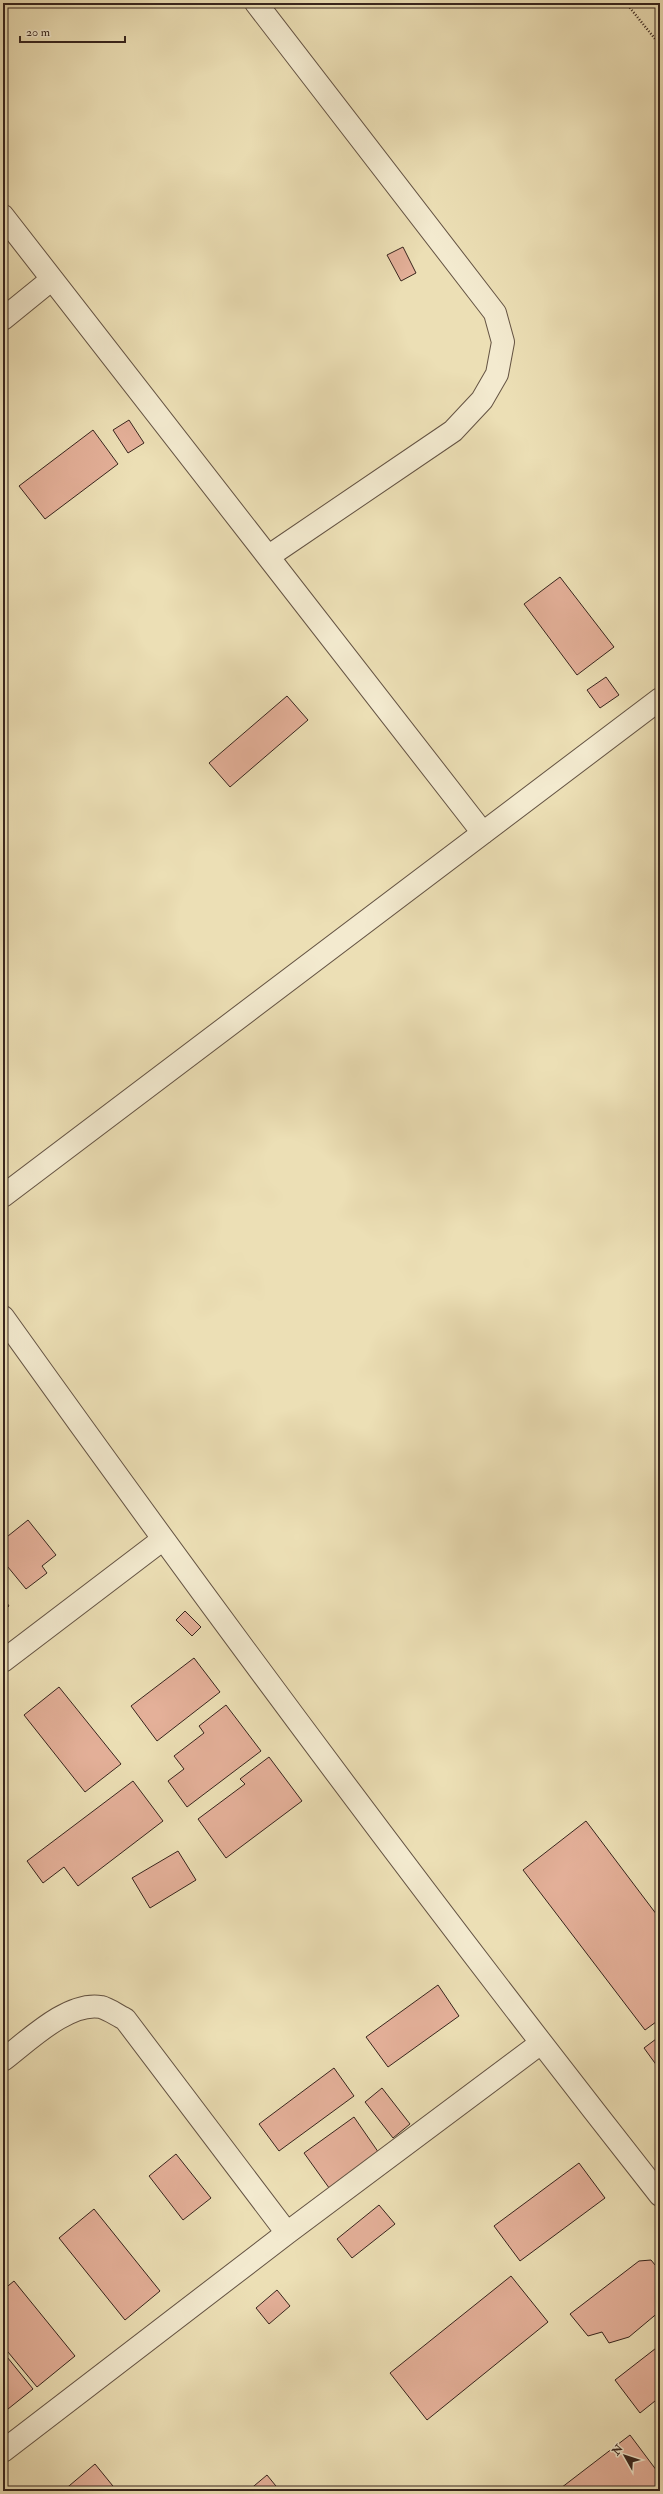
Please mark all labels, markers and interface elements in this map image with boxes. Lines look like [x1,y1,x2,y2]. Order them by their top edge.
scale bar [20,18,125,44]
text: 20 m [26,25,51,40]
north arrow [605,2436,645,2476]
text: N [609,2441,626,2459]

